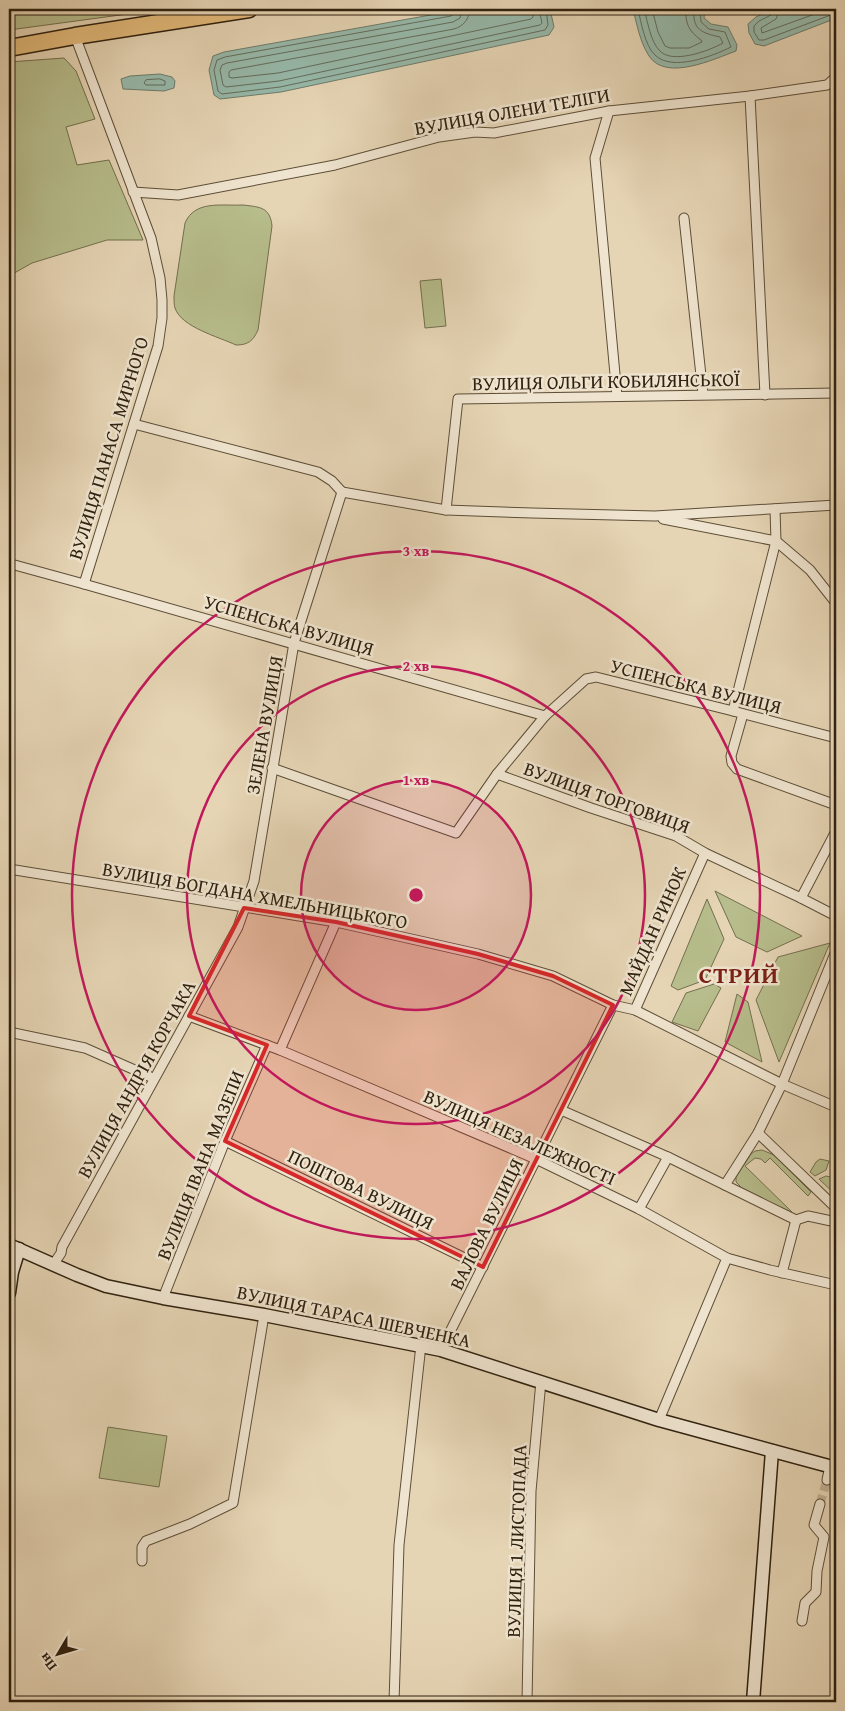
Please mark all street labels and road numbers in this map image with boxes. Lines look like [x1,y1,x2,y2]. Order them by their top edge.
street label: ВУЛИЦЯ ОЛЕНИ ТЕЛІГИ [412,80,612,142]
street label: ВУЛИЦЯ ПАНАСА МИРНОГО [61,333,155,563]
street label: ВУЛИЦЯ ОЛЬГИ КОБИЛЯНСЬКОЇ [472,365,740,397]
street label: УСПЕНСЬКА ВУЛИЦЯ [201,587,377,663]
street label: УСПЕНСЬКА ВУЛИЦЯ [608,651,784,721]
street label: ЗЕЛЕНА ВУЛИЦЯ [238,654,290,796]
street label: ВУЛИЦЯ ТОРГОВИЦЯ [520,754,694,840]
street label: ВУЛИЦЯ БОГДАНА ХМЕЛЬНИЦЬКОГО [100,854,410,936]
street label: МАЙДАН РИНОК [611,862,693,1000]
street label: ВУЛИЦЯ АНДРІЯ КОРЧАКА [70,975,202,1183]
street label: ВУЛИЦЯ ІВАНА МАЗЕПИ [149,1066,251,1264]
street label: ВУЛИЦЯ НЕЗАЛЕЖНОСТІ [419,1082,621,1192]
street label: ПОШТОВА ВУЛИЦЯ [283,1142,439,1236]
street label: ВАЛОВА ВУЛИЦЯ [442,1154,530,1294]
street label: ВУЛИЦЯ ТАРАСА ШЕВЧЕНКА [235,1278,474,1355]
street label: ВУЛИЦЯ 1 ЛИСТОПАДА [499,1444,533,1638]

